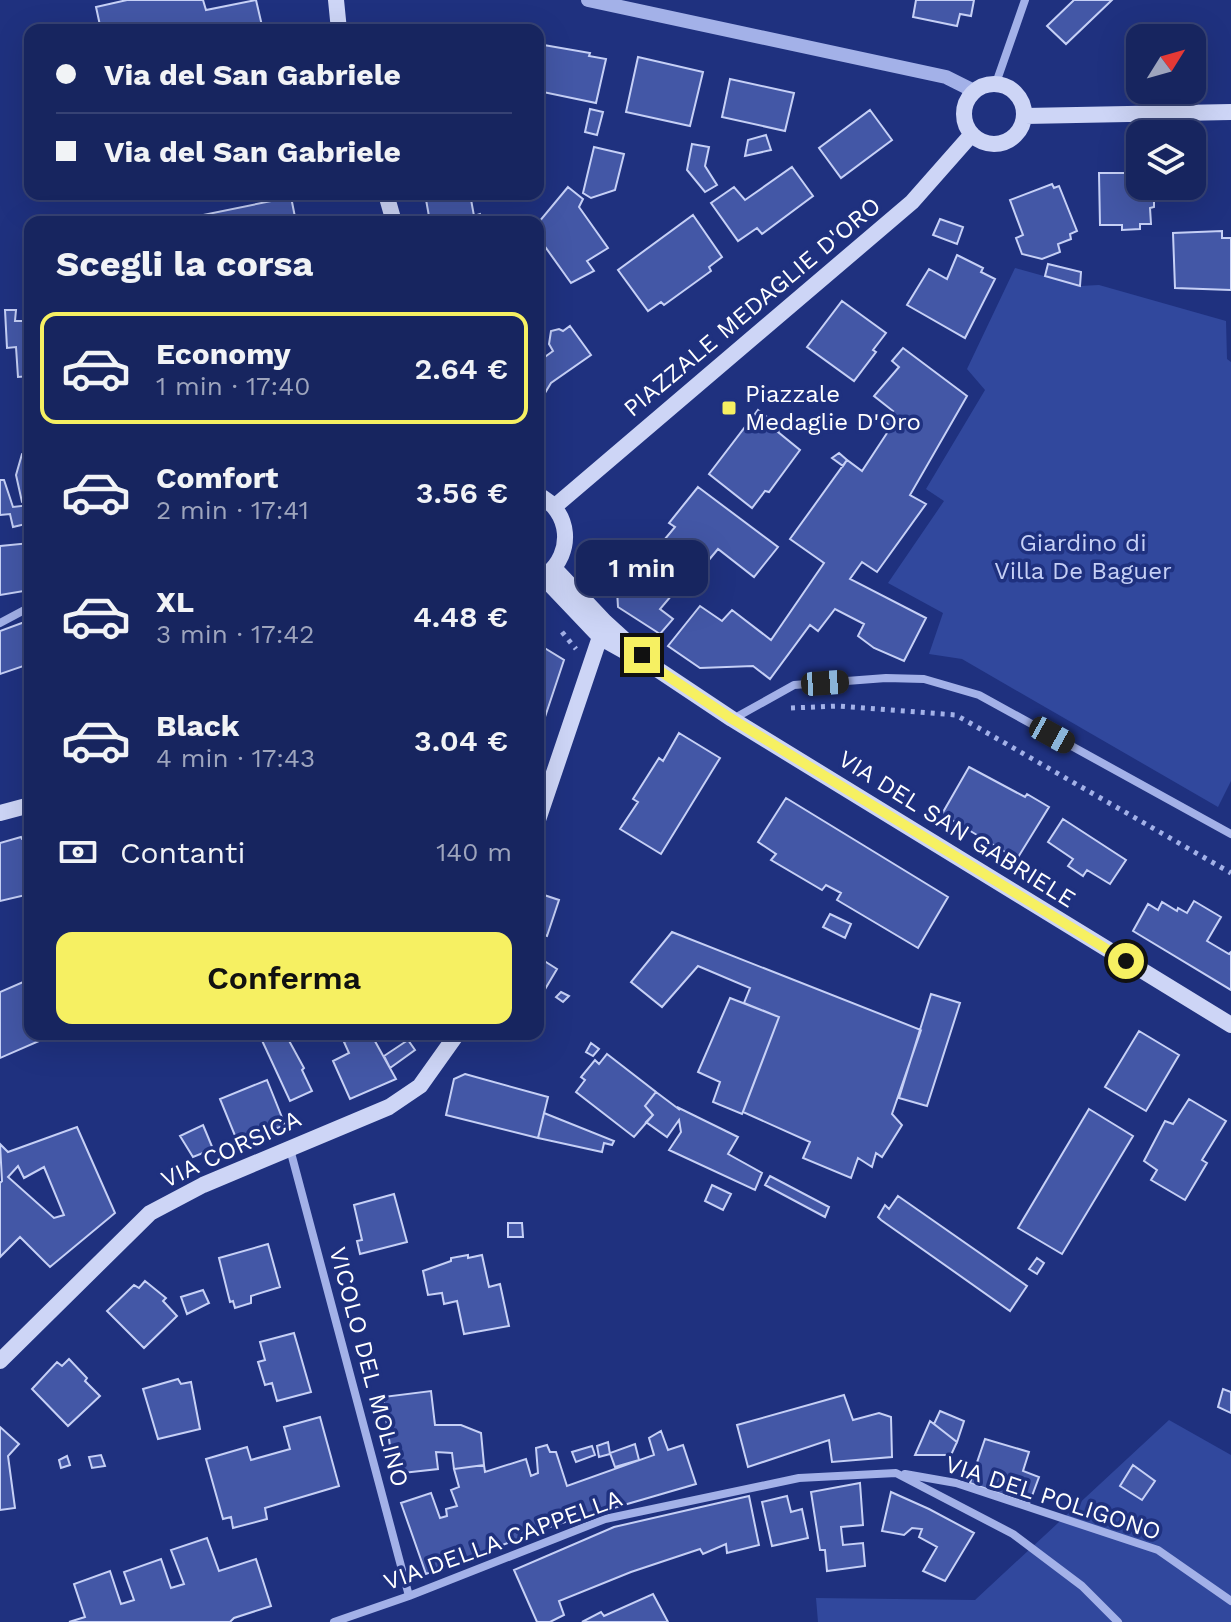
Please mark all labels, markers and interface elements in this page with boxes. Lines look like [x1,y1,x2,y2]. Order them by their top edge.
north arrow [1126,24,1206,104]
map controls [1126,24,1206,200]
text: Via del San Gabriele [104,57,401,92]
button: layers [1126,120,1206,200]
text: Via del San Gabriele [104,134,401,169]
street label: PIAZZALE MEDAGLIE D'ORO [618,191,886,423]
text: Scegli la corsa [56,243,313,285]
icon: car [60,332,132,404]
text: Economy [156,336,291,371]
text: 2.64 € [415,351,508,386]
text: 1 min · 17:40 [156,371,310,401]
place label: Piazzale Medaglie D'Oro [745,380,921,436]
marker: Piazzale Medaglie D'Oro [720,399,738,417]
icon: car [60,456,132,528]
text: Comfort [156,460,278,495]
text: 3.56 € [416,475,508,510]
text: 2 min · 17:41 [156,495,309,525]
park label: Giardino di Villa De Baguer [994,529,1172,585]
callout: 1 min [576,539,708,595]
text: 1 min [609,553,675,583]
icon: car [60,580,132,652]
text: XL [156,584,194,619]
text: 4.48 € [413,599,508,634]
text: 3 min · 17:42 [156,619,314,649]
route end [624,637,660,673]
car [800,669,850,697]
icon: car [60,704,132,776]
text: Black [156,708,240,743]
car [1025,713,1079,757]
text: 3.04 € [414,723,508,758]
text: 4 min · 17:43 [156,743,315,773]
street label: VIA DEL SAN GABRIELE [833,745,1081,913]
icon: cash [56,830,100,874]
text: Contanti [120,835,245,870]
text: 140 m [436,837,512,867]
button: Conferma [56,932,512,1024]
route start [1108,943,1144,979]
street label: VIA CORSICA [157,1104,305,1194]
street label: VICOLO DEL MOLINO [324,1244,414,1490]
street label: VIA DEL POLIGONO [942,1450,1164,1546]
street label: VIA DELLA CAPPELLA [380,1484,626,1596]

